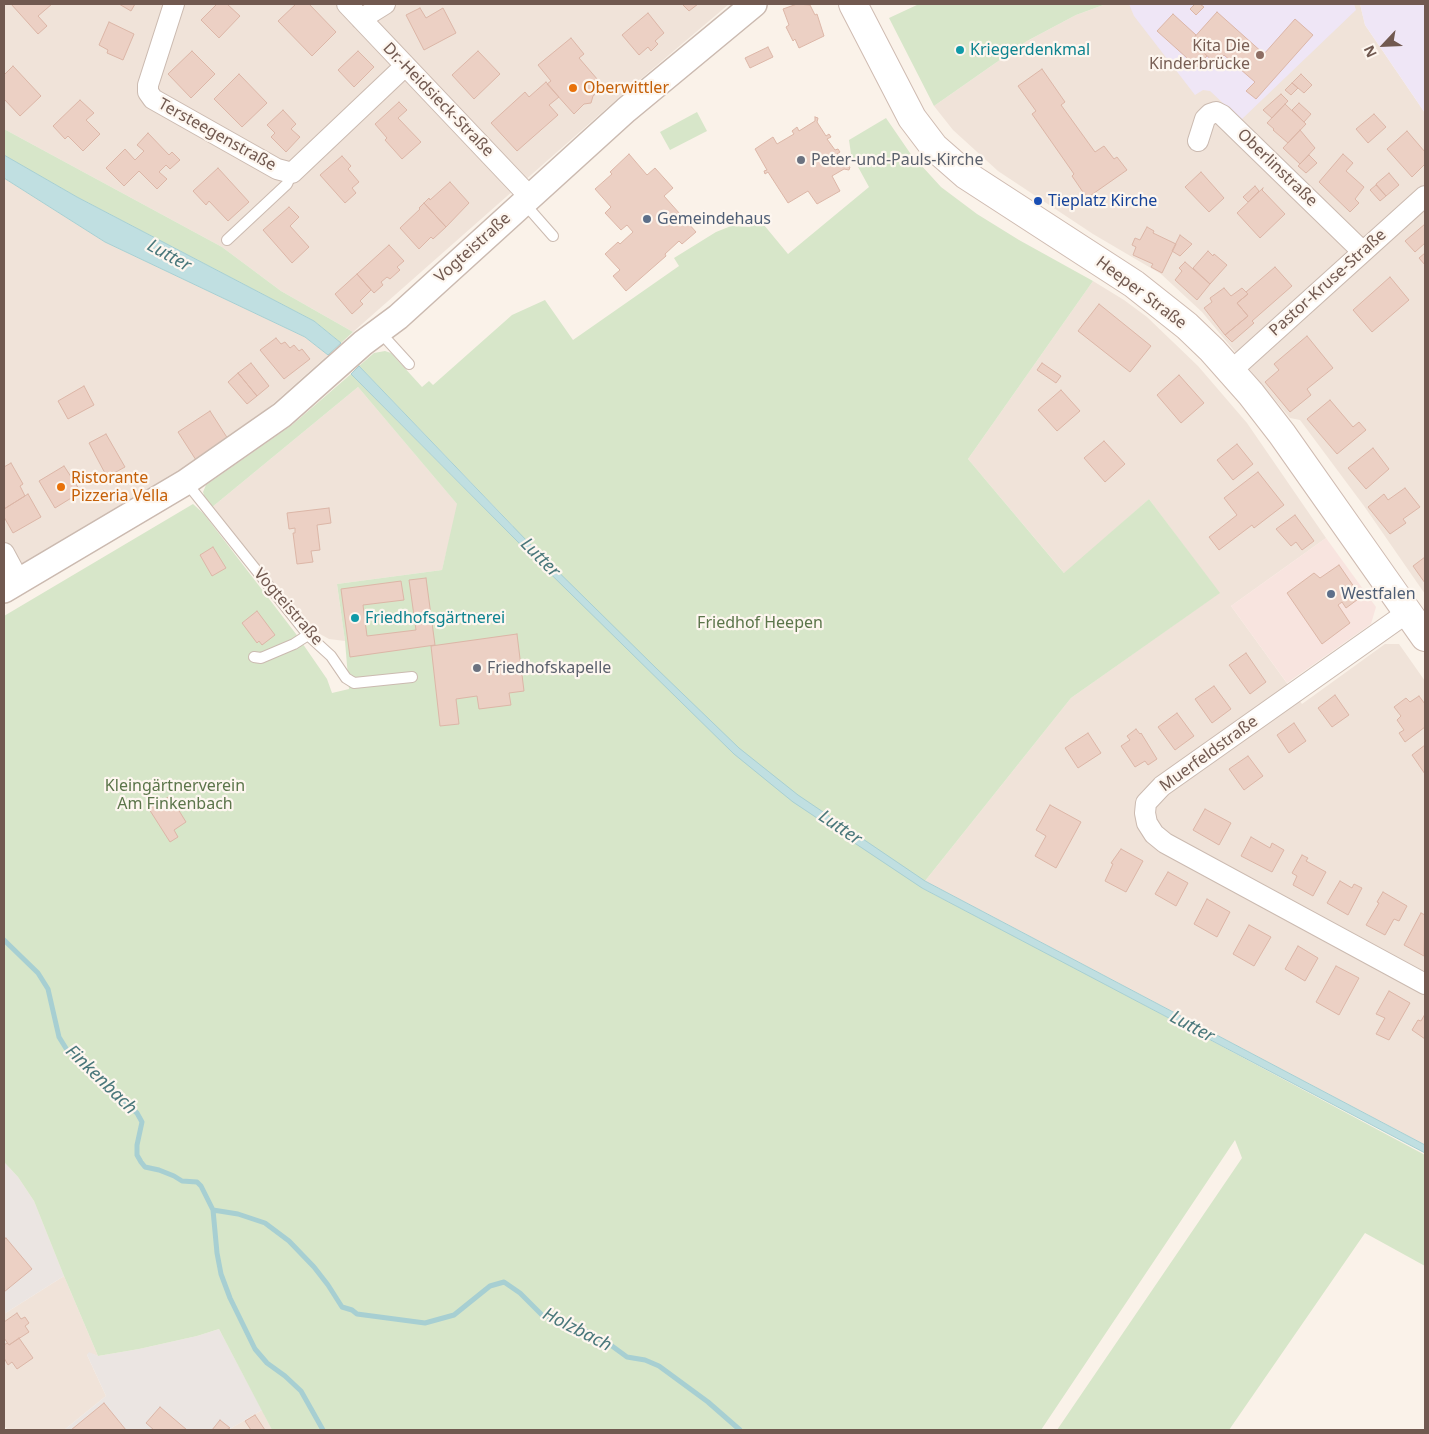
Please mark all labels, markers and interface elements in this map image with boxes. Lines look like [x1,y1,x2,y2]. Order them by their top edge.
north arrow [1359,20,1409,70]
place label: Kita Die Kinderbrücke [1149,36,1250,74]
street label: Dr.-Heidsieck-Straße [379,39,497,161]
place label: Kriegerdenkmal [970,40,1090,60]
text: N [1359,42,1381,61]
marker: Kriegerdenkmal [954,44,966,56]
marker: Kita Die Kinderbrücke [1254,49,1266,61]
place label: Oberwittler [583,78,669,98]
marker: Oberwittler [567,82,579,94]
street label: Tersteegenstraße [155,95,279,175]
street label: Oberlinstraße [1233,125,1321,211]
place label: Peter-und-Pauls-Kirche [811,150,983,170]
marker: Peter-und-Pauls-Kirche [795,154,807,166]
place label: Tieplatz Kirche [1048,191,1157,211]
marker: Tieplatz Kirche [1032,195,1044,207]
street label: Vogteistraße [431,209,515,287]
place label: Gemeindehaus [657,209,771,229]
marker: Gemeindehaus [641,213,653,225]
street label: Pastor-Kruse-Straße [1266,225,1390,341]
water label: Lutter [143,235,195,277]
street label: Heeper Straße [1092,253,1190,333]
place label: Ristorante Pizzeria Vella [71,468,168,506]
marker: Ristorante Pizzeria Vella [55,481,67,493]
water label: Lutter [516,534,564,582]
street label: Vogteistraße [249,565,327,649]
place label: Westfalen [1341,584,1416,604]
marker: Westfalen [1325,588,1337,600]
place label: Friedhofsgärtnerei [365,608,505,628]
marker: Friedhofsgärtnerei [349,612,361,624]
park label: Friedhof Heepen [697,613,823,633]
place label: Friedhofskapelle [487,658,611,678]
marker: Friedhofskapelle [471,662,483,674]
street label: Muerfeldstraße [1156,712,1262,796]
park label: Kleingärtnerverein Am Finkenbach [105,776,245,814]
water label: Lutter [814,806,866,850]
water label: Lutter [1166,1006,1218,1048]
water label: Finkenbach [61,1041,141,1119]
water label: Holzbach [539,1304,615,1356]

